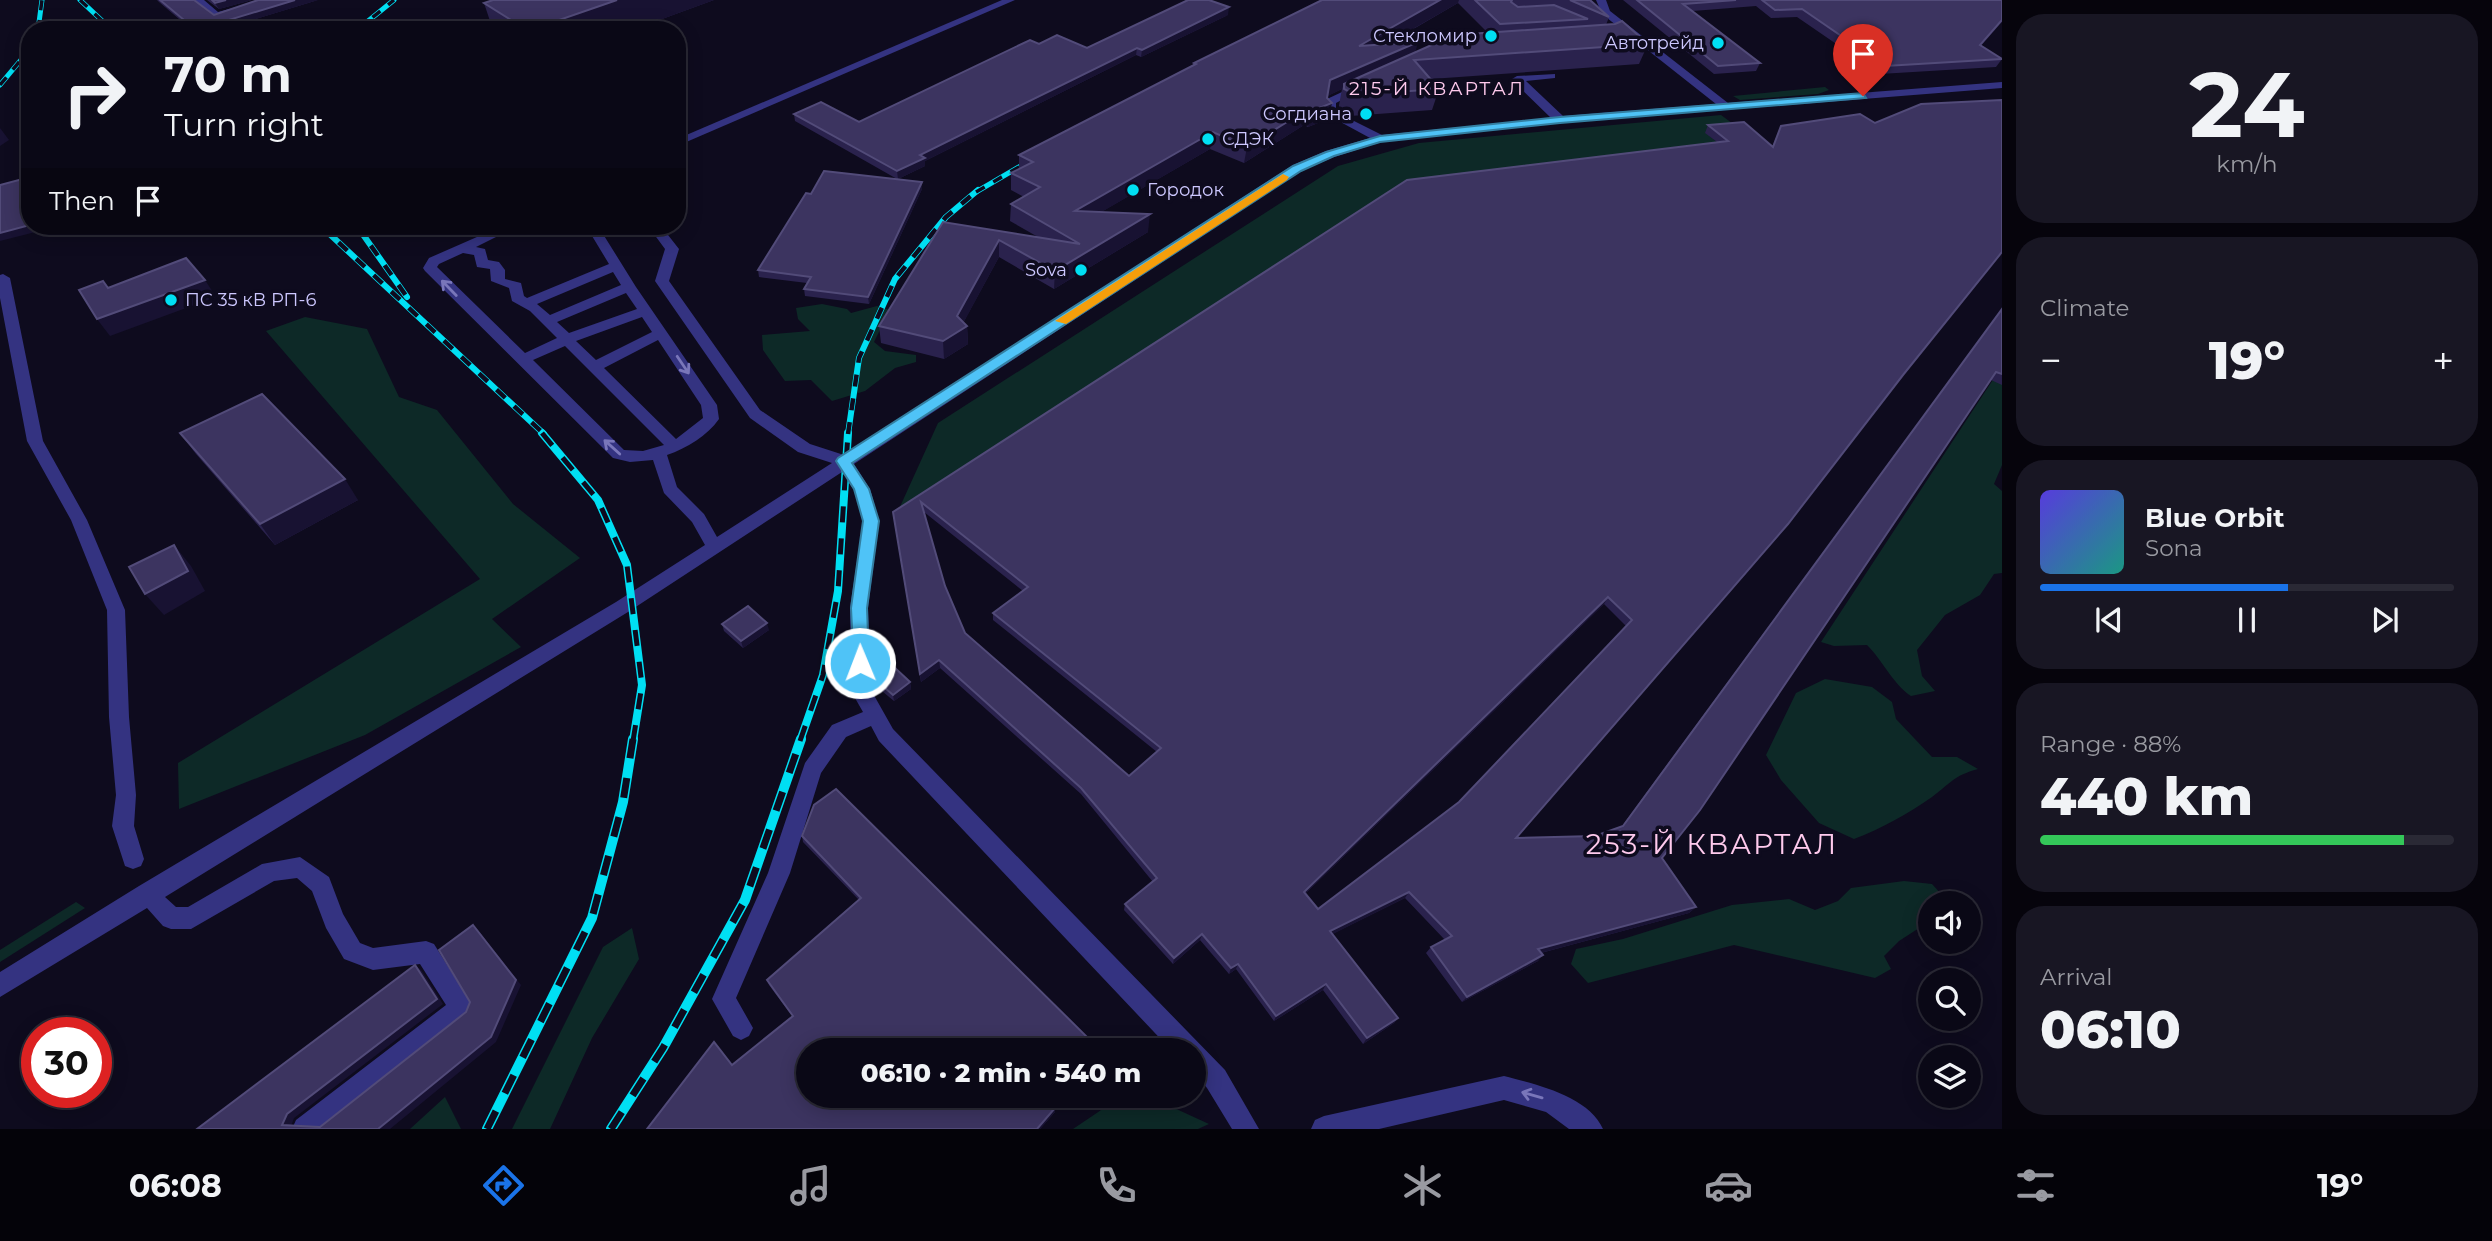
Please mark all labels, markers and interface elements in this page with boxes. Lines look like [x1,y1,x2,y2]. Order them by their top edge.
pin [1833,24,1893,96]
place label: Стекломир [1373,25,1477,47]
marker: Стекломир [1483,28,1499,44]
place label: Автотрейд [1604,32,1704,54]
marker: Автотрейд [1710,35,1726,51]
icon: arrive [1844,35,1882,73]
text: 70 m [164,45,292,104]
icon: right [49,49,140,140]
text: 24 [2189,49,2305,160]
district label: 215-Й КВАРТАЛ [1349,77,1525,100]
place label: Согдиана [1263,103,1352,125]
text: Turn right [164,105,324,144]
marker: Согдиана [1358,106,1374,122]
place label: СДЭК [1222,128,1275,150]
marker: СДЭК [1200,131,1216,147]
text: km/h [2216,150,2278,178]
place label: Городок [1147,179,1224,201]
icon: arrive [129,182,167,220]
marker: Городок [1125,182,1141,198]
text: Then [49,185,115,217]
place label: Sova [1025,259,1067,281]
marker: Sova [1073,262,1089,278]
one-way arrow [441,280,458,297]
place label: ПС 35 кВ РП-6 [185,289,316,311]
marker: ПС 35 кВ РП-6 [163,292,179,308]
text: Climate [2040,294,2129,322]
text: 19° [2209,329,2285,392]
text: − [2040,337,2062,384]
text: + [2432,337,2454,384]
one-way arrow [676,355,690,374]
one-way arrow [603,439,621,455]
text: Blue Orbit [2145,502,2284,534]
text: Sona [2145,534,2203,562]
icon: previous [2090,601,2128,639]
icon: pause [2228,601,2266,639]
icon: next [2366,601,2404,639]
position arrow [823,626,897,700]
text: Range · 88% [2040,730,2181,758]
text: 440 km [2040,765,2253,828]
district label: 253-Й КВАРТАЛ [1586,827,1838,861]
map controls [1918,891,1981,1108]
button: sound [1918,891,1981,954]
text: Arrival [2040,963,2113,991]
button: search [1918,968,1981,1031]
text: 06:10 [2040,998,2181,1061]
speed limit sign: 30 [21,1017,112,1108]
button: layers [1918,1045,1981,1108]
text: 06:10 · 2 min · 540 m [861,1057,1141,1089]
one-way arrow [1521,1087,1543,1100]
icon: directions [479,1161,528,1210]
icon: music [786,1161,835,1210]
icon: phone [1092,1161,1141,1210]
icon: climate [1398,1161,1447,1210]
icon: car [1704,1161,1753,1210]
icon: filters [2011,1161,2060,1210]
text: 06:08 [129,1166,222,1205]
text: 19° [2317,1166,2363,1205]

